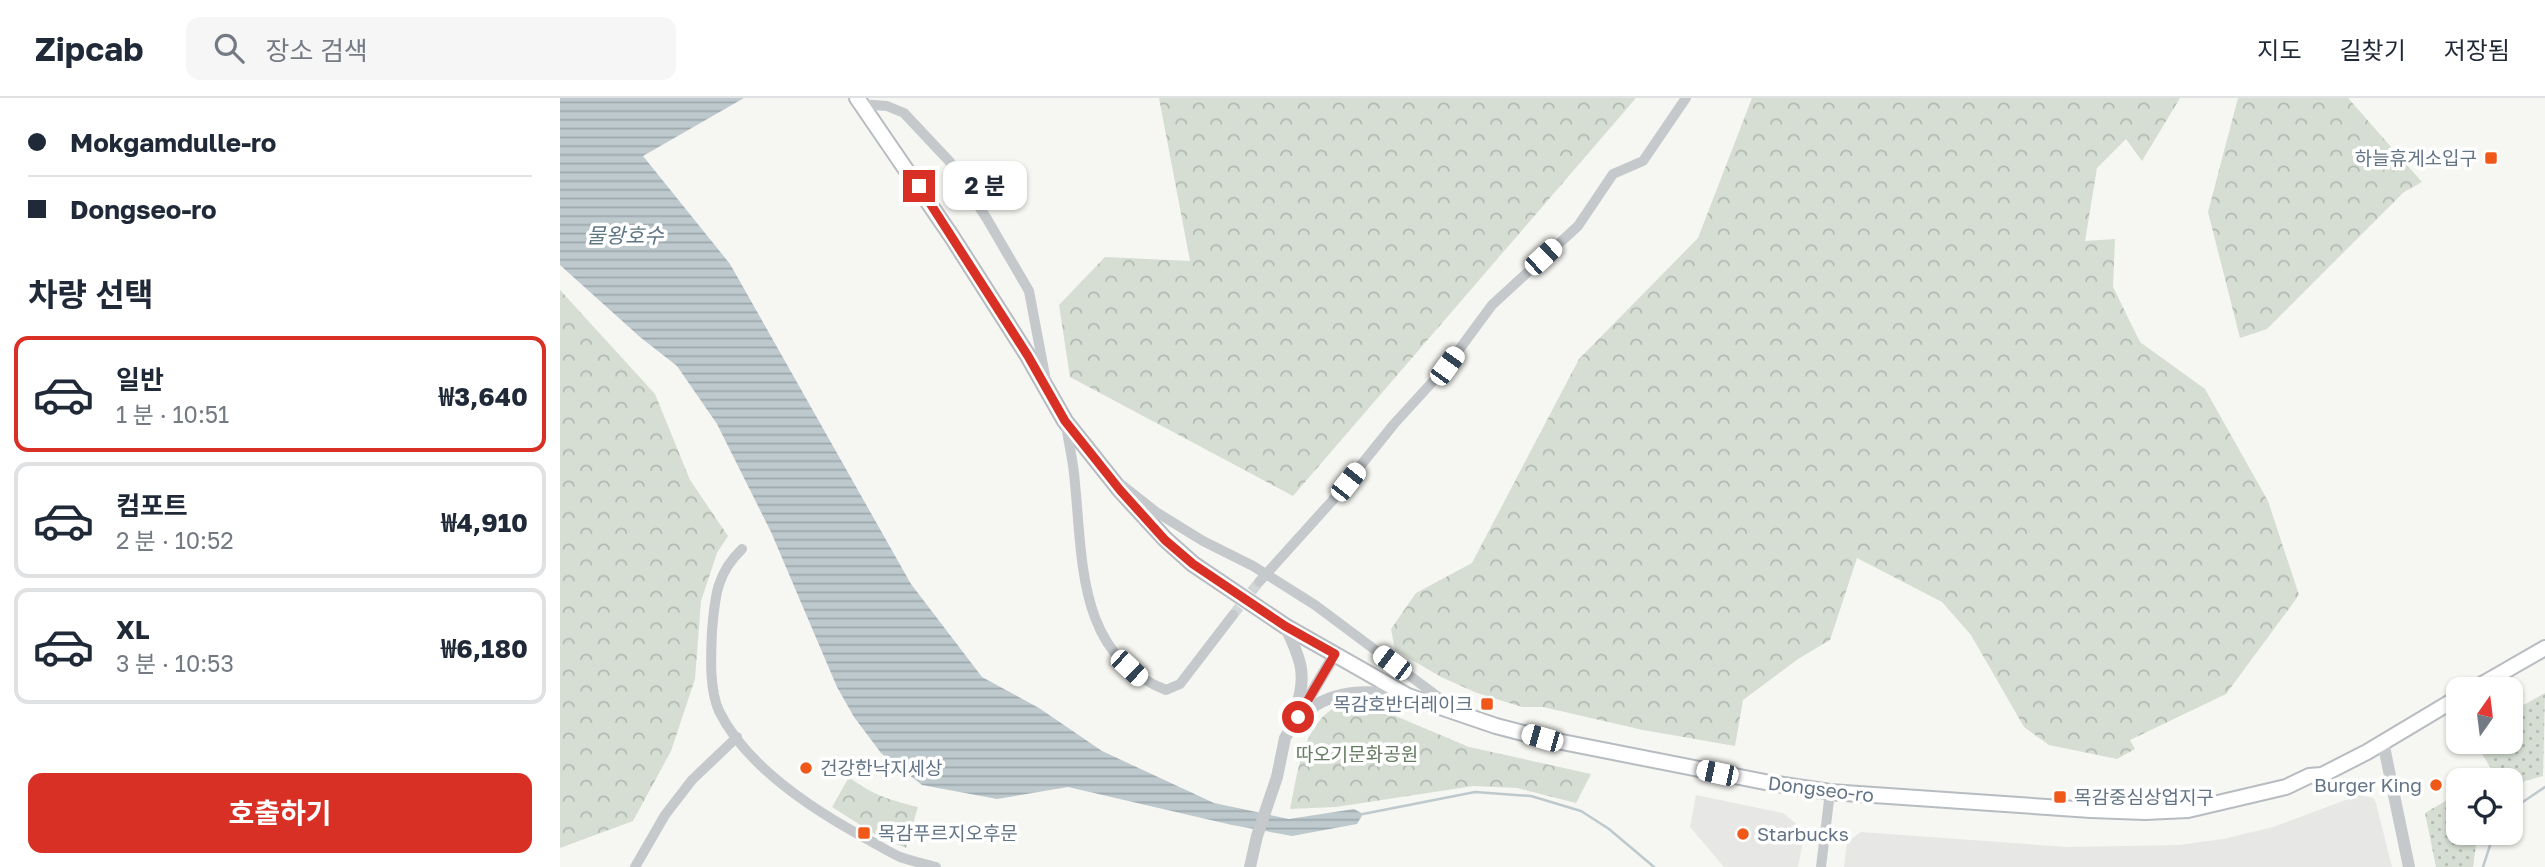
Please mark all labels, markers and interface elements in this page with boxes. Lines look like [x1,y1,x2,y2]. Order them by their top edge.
search box [186,17,676,80]
text: Zipcab [35,29,144,68]
icon: search [210,29,248,67]
text: 장소 검색 [266,35,368,66]
text: 지도 [2257,35,2302,64]
text: 길찾기 [2340,35,2406,64]
text: 저장됨 [2444,35,2510,64]
text: Mokgamdulle-ro [70,127,276,158]
place label: 하늘휴게소입구 [2355,146,2477,169]
marker: 하늘휴게소입구 [2483,150,2499,166]
callout: 2 분 [944,162,1027,210]
route end [903,170,935,202]
text: 2 분 [965,171,1005,199]
text: Dongseo-ro [70,194,217,225]
water label: 물왕호수 [586,222,664,248]
car [1521,235,1566,279]
text: 차량 선택 [28,275,154,313]
car [1427,343,1468,389]
icon: car [32,363,95,426]
text: 일반 [116,364,164,395]
text: ₩3,640 [439,381,528,412]
text: 1 분 · 10:51 [116,400,229,428]
car [1327,459,1370,505]
icon: car [32,489,95,552]
text: 컴포트 [116,490,188,521]
text: ₩4,910 [441,507,528,538]
text: 2 분 · 10:52 [116,526,234,554]
text: XL [116,614,150,645]
icon: car [32,615,95,678]
text: ₩6,180 [441,633,528,664]
car [1369,642,1416,684]
car [1107,646,1152,690]
text: 3 분 · 10:53 [116,649,234,677]
north arrow [2446,677,2524,754]
map controls [2446,677,2523,845]
place label: 목감호반더레이크 [1333,692,1473,715]
marker: 목감호반더레이크 [1479,696,1495,712]
route start [1282,701,1314,733]
car [1519,722,1566,754]
park label: 따오기문화공원 [1296,742,1418,765]
place label: 건강한낙지세상 [820,756,942,779]
car [1695,758,1740,788]
marker: 건강한낙지세상 [798,760,814,776]
button: locate [2446,768,2523,845]
street label: Dongseo-ro [1767,771,1875,806]
button: 호출하기 [28,773,532,853]
place label: Burger King [2314,773,2422,796]
marker: Burger King [2428,777,2444,793]
place label: 목감중심상업지구 [2074,785,2214,808]
marker: 목감중심상업지구 [2052,789,2068,805]
place label: 목감푸르지오후문 [878,821,1018,844]
place label: Starbucks [1757,822,1849,845]
marker: 목감푸르지오후문 [856,825,872,841]
marker: Starbucks [1735,826,1751,842]

